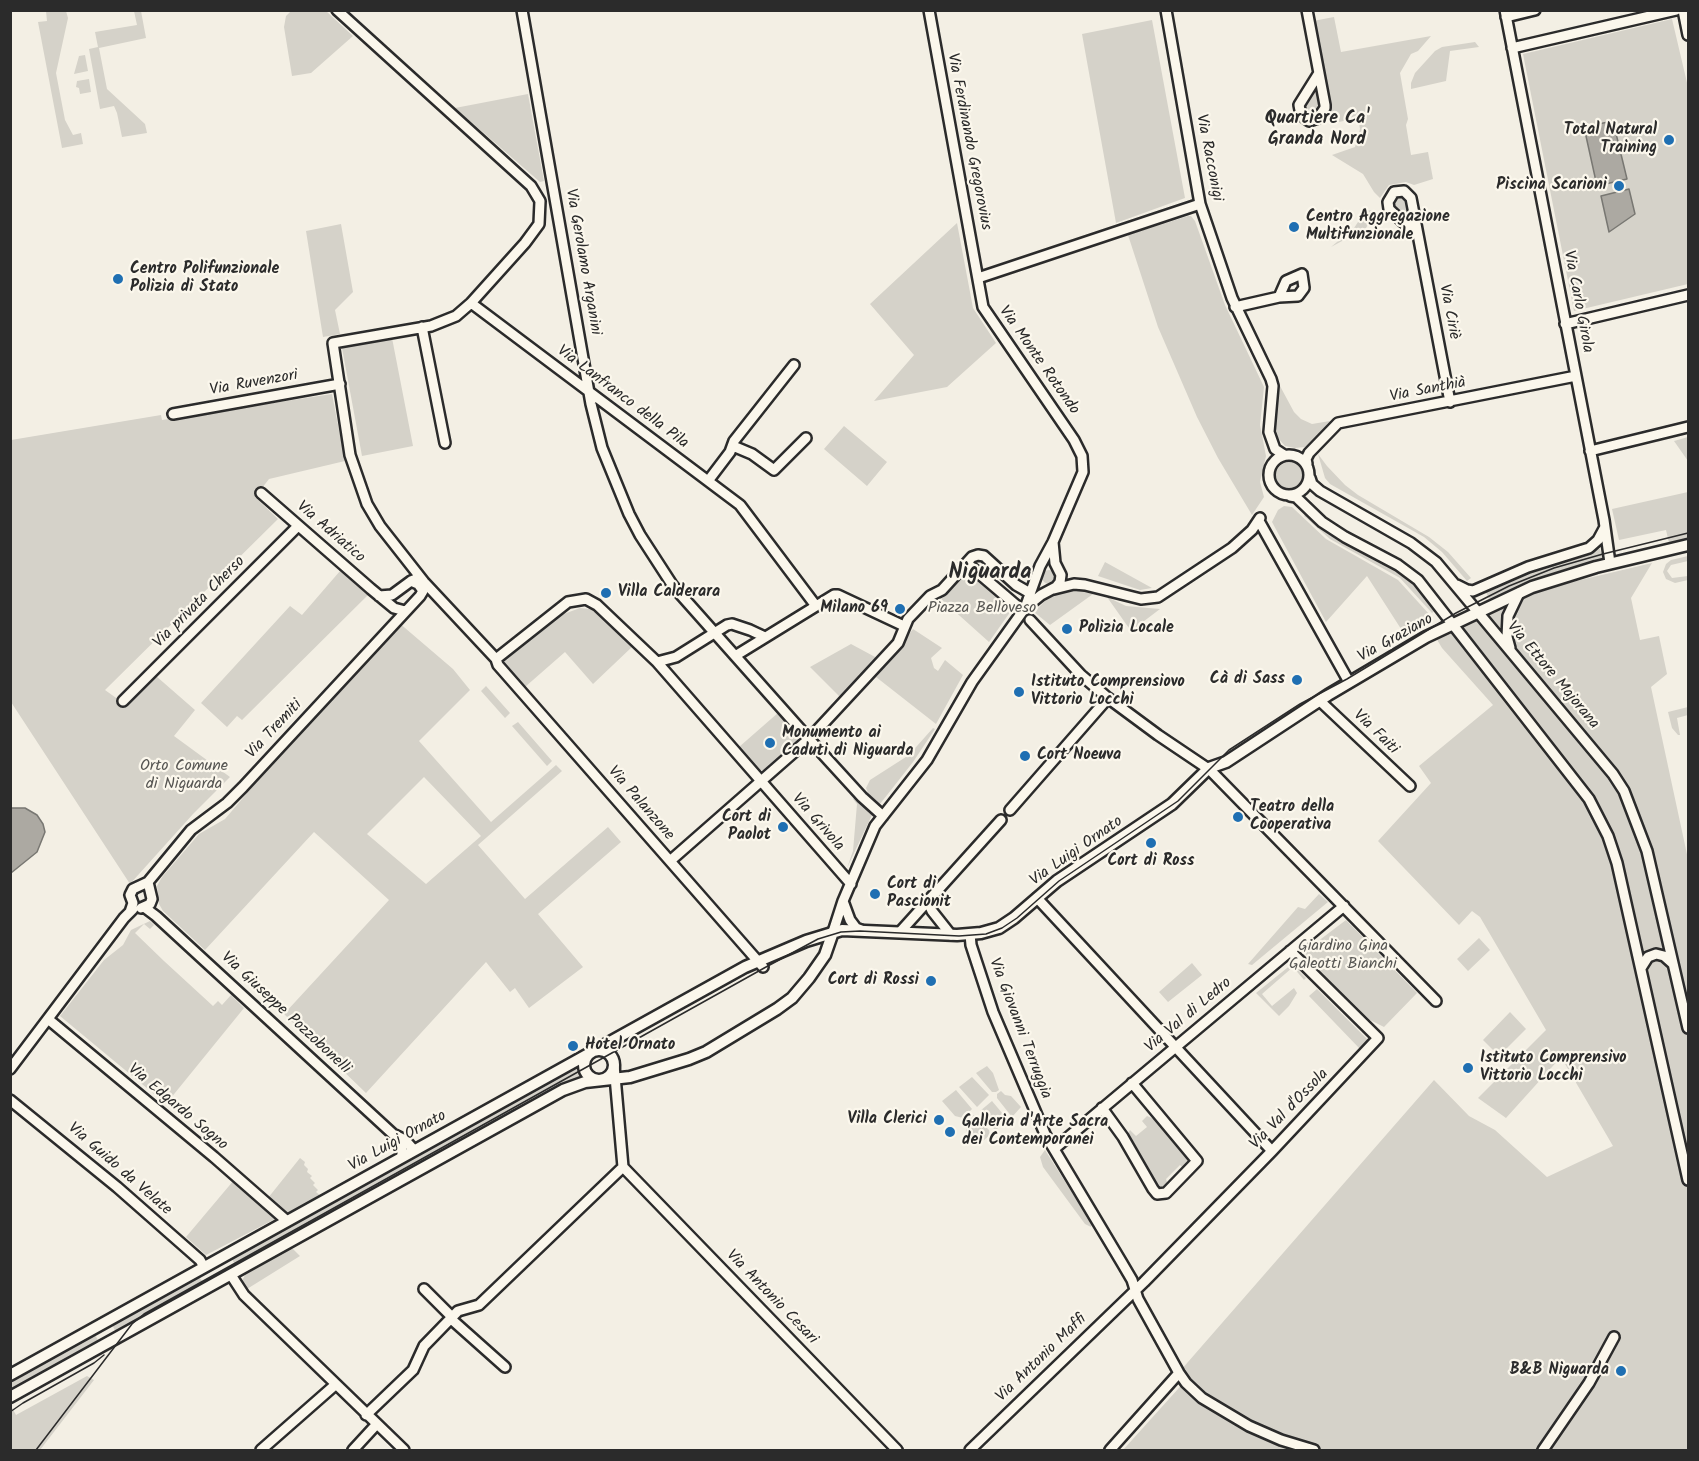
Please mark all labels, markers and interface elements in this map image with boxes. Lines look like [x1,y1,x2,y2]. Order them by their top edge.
street label: Via Ferdinando Gregorovius [941,52,995,232]
district label: Quartiere Ca' Granda Nord [1265,109,1369,152]
street label: Via Racconigi [1190,113,1226,203]
place label: Total Natural Training [1564,121,1657,159]
marker: Total Natural Training [1662,133,1676,147]
place label: Piscina Scarioni [1496,176,1607,196]
marker: Piscina Scarioni [1612,179,1626,193]
street label: Via Gerolamo Arganini [560,187,604,337]
place label: Centro Aggregazione Multifunzionale [1306,208,1450,246]
marker: Centro Aggregazione Multifunzionale [1287,220,1301,234]
street label: Via Carlo Girola [1558,249,1596,355]
place label: Centro Polifunzionale Polizia di Stato [130,260,279,298]
marker: Centro Polifunzionale Polizia di Stato [111,272,125,286]
street label: Via Ciriè [1433,283,1463,341]
street label: Via Monte Rotondo [993,303,1083,419]
street label: Via Lanfranco della Pila [552,342,692,454]
street label: Via Ruvenzori [208,367,300,401]
street label: Via Santhià [1388,374,1468,408]
street label: Via Adriatico [292,498,368,568]
street label: Via privata Cherso [150,553,250,653]
district label: Niguarda [948,561,1032,587]
place label: Villa Calderara [618,583,720,603]
marker: Villa Calderara [599,586,613,600]
place label: Milano 69 [820,599,888,619]
park label: Piazza Belloveso [928,599,1036,619]
marker: Milano 69 [893,602,907,616]
street label: Via Graziano [1355,610,1437,668]
street label: Via Ettore Majorana [1501,618,1603,734]
place label: Polizia Locale [1079,619,1174,639]
marker: Polizia Locale [1060,622,1074,636]
place label: Cà di Sass [1210,670,1285,690]
place label: Istituto Comprensiovo Vittorio Locchi [1031,673,1185,711]
marker: Cà di Sass [1290,673,1304,687]
marker: Istituto Comprensiovo Vittorio Locchi [1012,685,1026,699]
street label: Via Tremiti [243,696,307,764]
street label: Via Faiti [1348,707,1402,759]
place label: Monumento ai Caduti di Niguarda [782,724,913,762]
marker: Monumento ai Caduti di Niguarda [763,736,777,750]
place label: Cort Noeuva [1037,746,1121,766]
marker: Cort Noeuva [1018,749,1032,763]
park label: Orto Comune di Niguarda [140,757,228,795]
street label: Via Palanzone [602,763,678,845]
street label: Via Grivola [787,790,847,856]
place label: Teatro della Cooperativa [1250,798,1334,836]
place label: Cort di Paolot [722,808,771,846]
marker: Teatro della Cooperativa [1231,810,1245,824]
street label: Via Luigi Ornato [1027,813,1127,891]
marker: Cort di Paolot [776,820,790,834]
marker: Cort di Ross [1144,836,1158,850]
place label: Cort di Ross [1107,852,1195,872]
place label: Cort di Pascionit [887,875,951,913]
marker: Cort di Pascionit [868,887,882,901]
park label: Giardino Gina Galeotti Bianchi [1289,937,1397,975]
street label: Via Giuseppe Pozzobonelli [216,949,354,1079]
street label: Via Giovanni Terruggia [983,956,1055,1102]
place label: Cort di Rossi [828,971,919,991]
marker: Cort di Rossi [924,974,938,988]
street label: Via Val di Ledro [1142,974,1236,1058]
place label: Hotel Ornato [585,1036,675,1056]
marker: Hotel Ornato [566,1039,580,1053]
place label: Istituto Comprensivo Vittorio Locchi [1480,1049,1626,1087]
street label: Via Edgardo Sogno [123,1061,231,1155]
marker: Istituto Comprensivo Vittorio Locchi [1461,1061,1475,1075]
street label: Via Val d'Ossola [1247,1066,1333,1154]
street label: Via Luigi Ornato [346,1107,450,1177]
place label: Villa Clerici [848,1110,927,1130]
marker: Villa Clerici [932,1113,946,1127]
place label: Galleria d'Arte Sacra dei Contemporanei [962,1113,1108,1151]
street label: Via Guido da Velate [63,1120,175,1220]
marker: Galleria d'Arte Sacra dei Contemporanei [943,1125,957,1139]
street label: Via Antonio Cesari [721,1247,821,1349]
street label: Via Antonio Maffi [993,1311,1091,1407]
place label: B&B Niguarda [1510,1361,1609,1381]
marker: B&B Niguarda [1614,1364,1628,1378]

